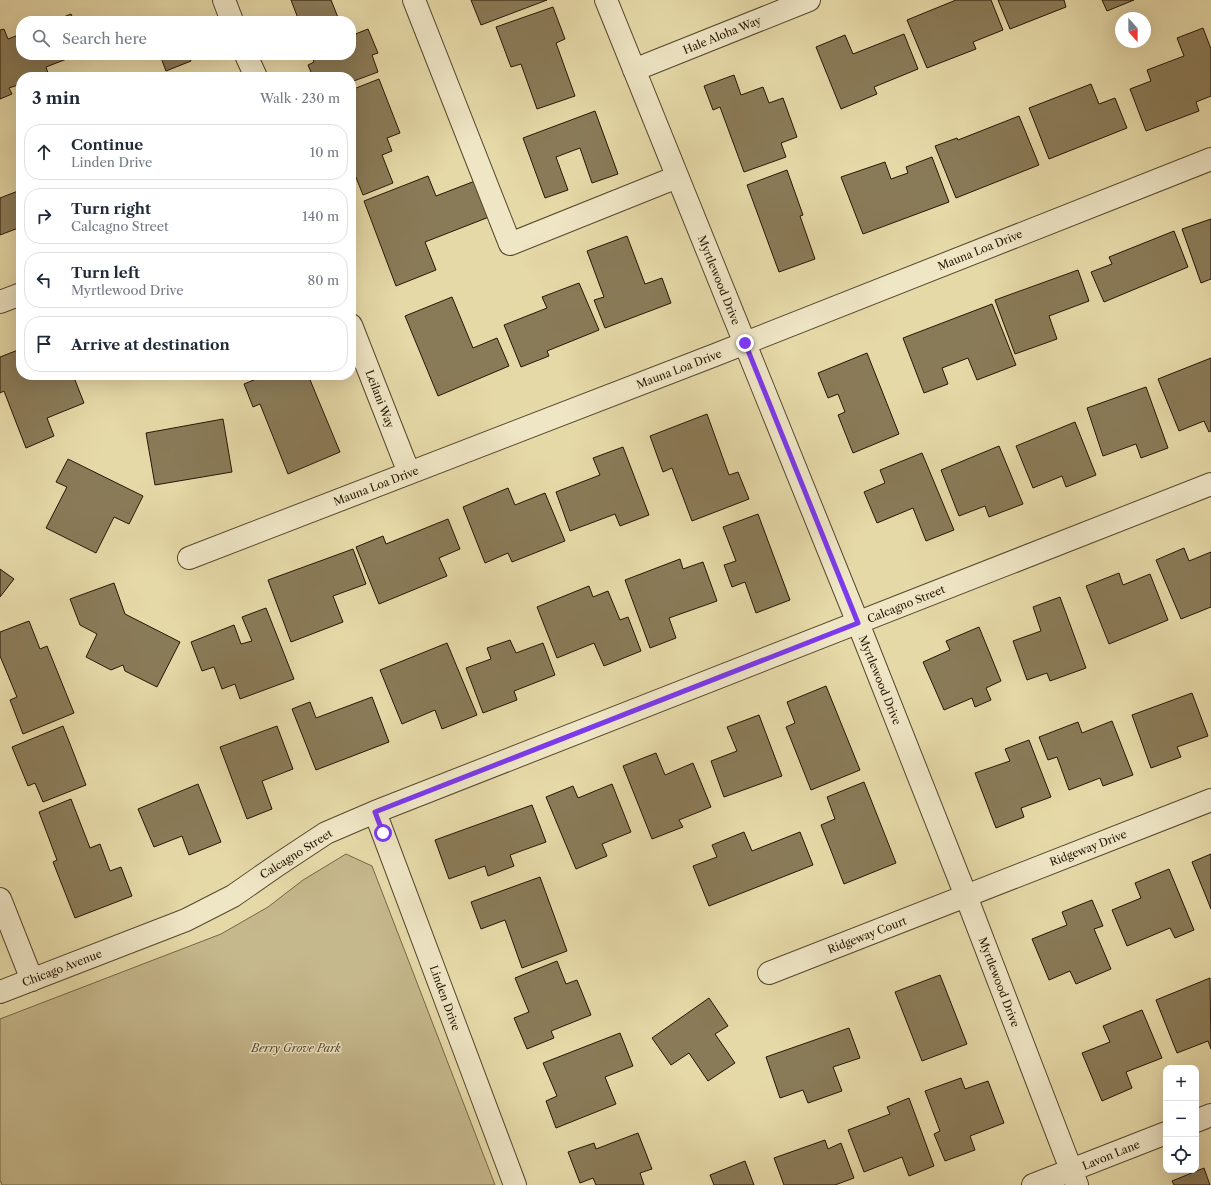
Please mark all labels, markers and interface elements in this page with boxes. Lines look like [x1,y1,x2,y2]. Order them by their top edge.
north arrow [1115,12,1151,48]
street label: Hale Aloha Way [681,13,764,57]
search box [16,16,356,60]
icon: search [30,27,52,49]
text: Search here [62,29,147,48]
text: 3 min [32,88,81,108]
text: Walk · 230 m [260,90,340,106]
text: Continue [71,135,143,154]
icon: ahead [33,141,55,163]
text: 10 m [310,144,339,160]
text: Linden Drive [71,154,152,170]
text: Turn right [71,199,151,218]
icon: right [33,205,55,227]
text: 140 m [302,208,339,224]
text: Calcagno Street [71,218,169,234]
street label: Mauna Loa Drive [936,227,1024,273]
street label: Myrtlewood Drive [695,233,743,327]
text: Turn left [71,263,140,282]
icon: left [33,269,55,291]
text: 80 m [307,272,339,288]
text: Myrtlewood Drive [71,282,184,298]
icon: arrive [33,333,55,355]
route end [736,334,754,352]
text: Arrive at destination [71,335,230,354]
street label: Mauna Loa Drive [634,346,724,392]
street label: Leilani Way [362,368,398,431]
street label: Mauna Loa Drive [331,463,421,509]
street label: Calcagno Street [865,582,947,626]
street label: Myrtlewood Drive [856,633,904,727]
route start [374,824,392,842]
street label: Calcagno Street [257,826,335,882]
street label: Ridgeway Drive [1047,827,1129,869]
street label: Ridgeway Court [826,913,909,956]
street label: Myrtlewood Drive [975,935,1023,1029]
street label: Chicago Avenue [20,946,104,990]
street label: Linden Drive [427,963,463,1033]
park label: Berry Grove Park [250,1041,341,1055]
map controls [1163,1065,1199,1173]
button: + [1163,1065,1199,1101]
button: − [1163,1101,1199,1137]
street label: Lavon Lane [1080,1137,1142,1173]
button: locate [1163,1137,1199,1173]

